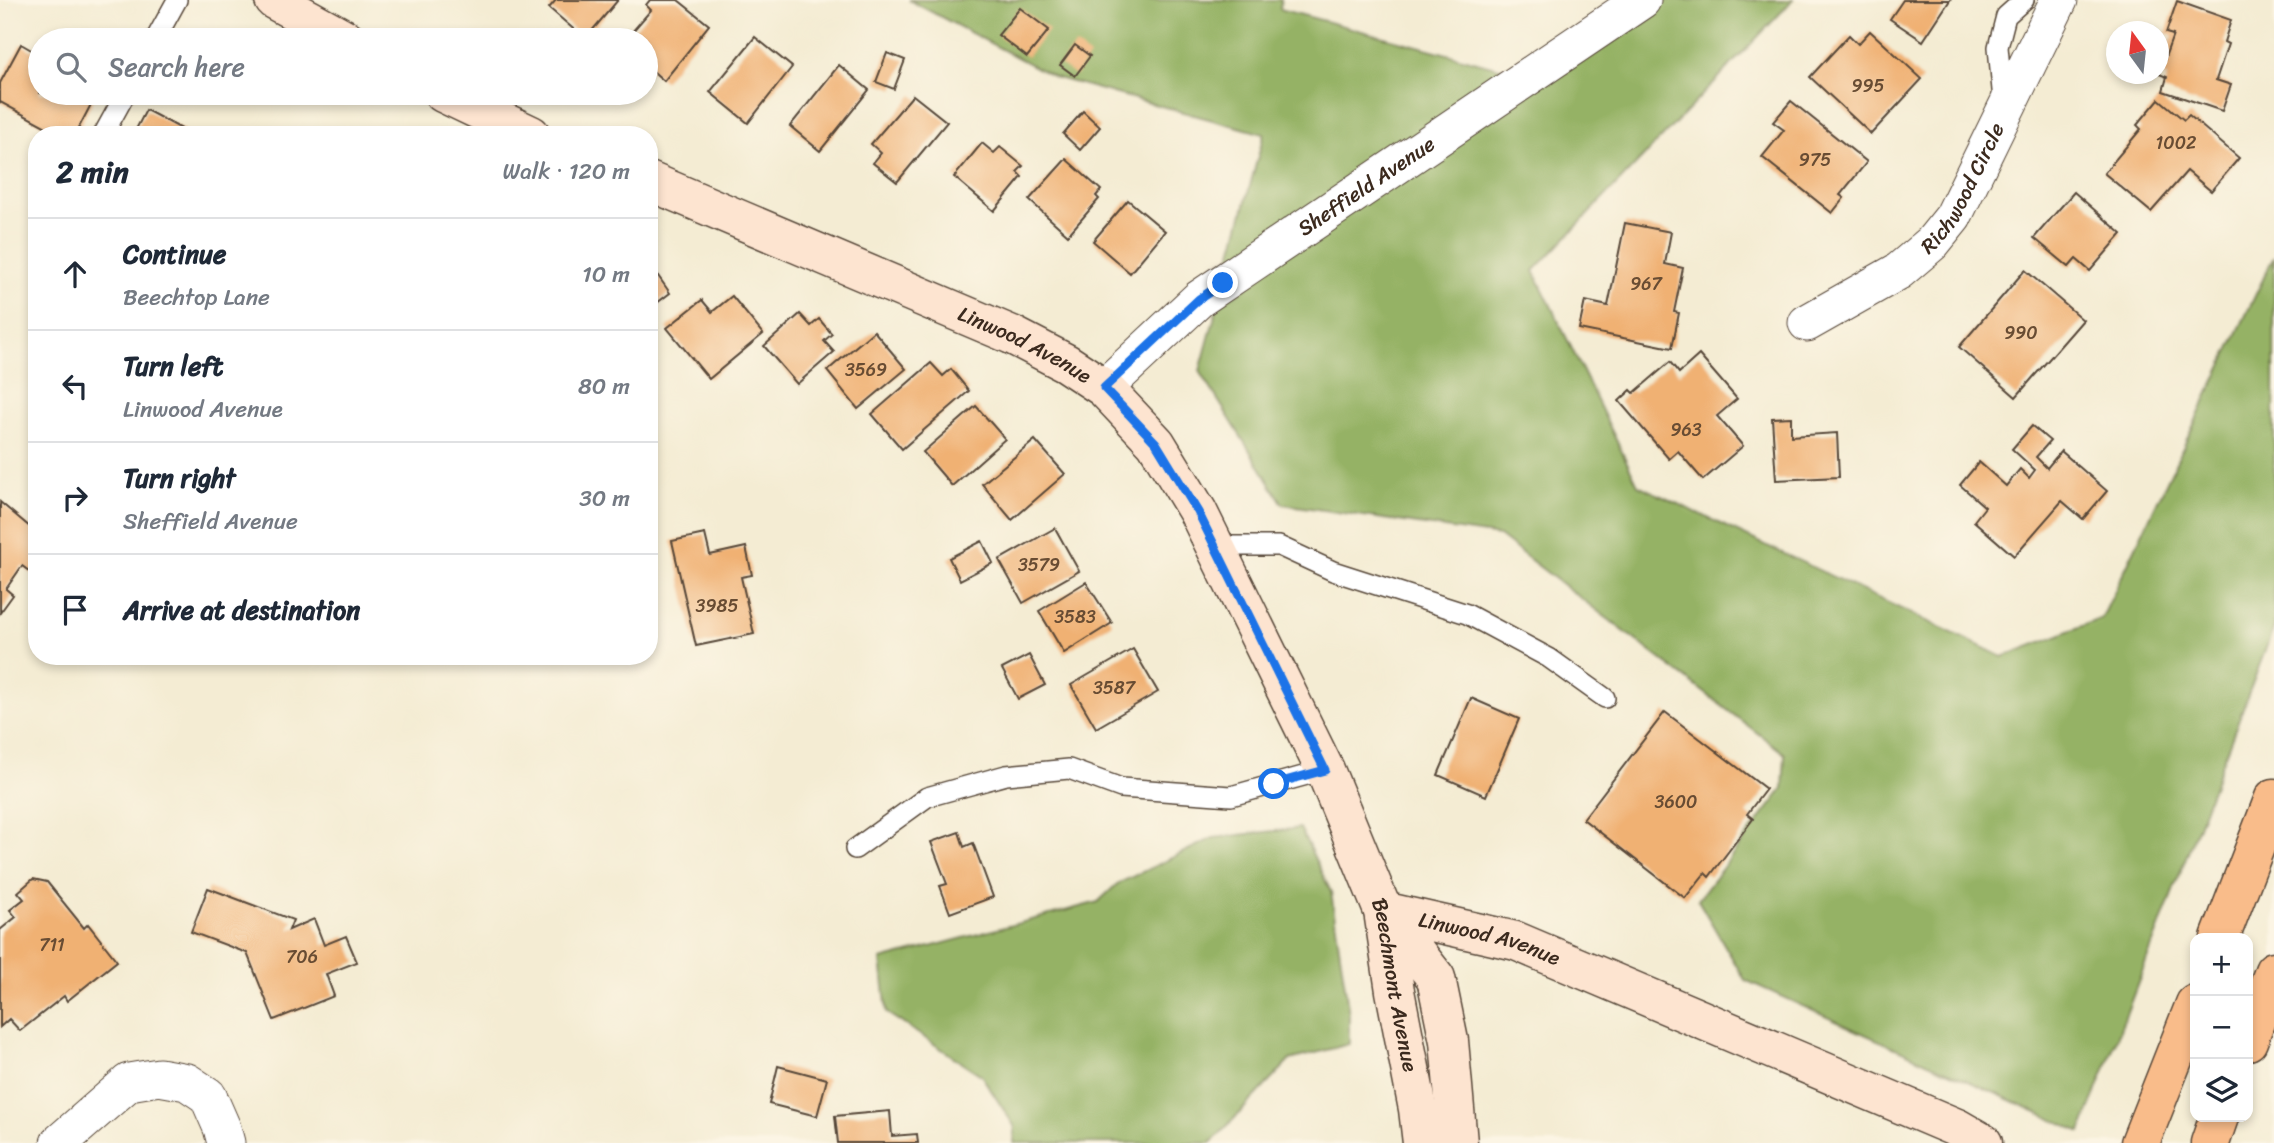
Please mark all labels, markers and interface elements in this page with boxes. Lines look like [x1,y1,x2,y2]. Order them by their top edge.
north arrow [2106,21,2169,84]
search box [28,28,658,105]
text: Search here [108,44,245,90]
icon: search [52,48,90,86]
house number: 995 [1851,70,1885,102]
street label: Richwood Circle [1912,116,2015,264]
street label: Sheffield Avenue [1289,126,1443,247]
house number: 1002 [2156,127,2196,159]
house number: 975 [1799,144,1831,176]
text: 2 min [56,145,129,199]
text: Walk · 120 m [503,151,630,192]
text: Continue [123,231,226,277]
text: 10 m [582,254,630,295]
icon: ahead [56,255,94,293]
route end [1207,267,1238,298]
house number: 967 [1630,268,1663,300]
text: Beechtop Lane [123,277,270,318]
street label: Linwood Avenue [952,295,1100,394]
house number: 990 [2004,317,2038,349]
text: Turn left [123,343,223,389]
house number: 3569 [845,354,887,386]
text: 80 m [578,366,630,407]
icon: left [56,367,94,405]
text: Linwood Avenue [123,389,283,430]
house number: 963 [1670,414,1702,446]
text: Turn right [123,455,236,501]
text: 30 m [579,478,630,519]
icon: right [56,479,94,517]
text: Sheffield Avenue [123,501,298,542]
house number: 3579 [1018,549,1060,581]
text: Arrive at destination [123,587,360,633]
house number: 3985 [696,590,738,622]
icon: arrive [56,591,94,629]
house number: 3583 [1054,601,1096,633]
house number: 3587 [1093,672,1137,704]
route start [1258,768,1289,799]
house number: 3600 [1655,786,1697,818]
street label: Beechmont Avenue [1360,892,1429,1075]
street label: Linwood Avenue [1415,901,1566,977]
house number: 711 [39,929,65,961]
map controls [2190,933,2253,1122]
button: + [2190,933,2253,996]
house number: 706 [286,941,318,973]
button: − [2190,996,2253,1059]
button: layers [2190,1059,2253,1122]

